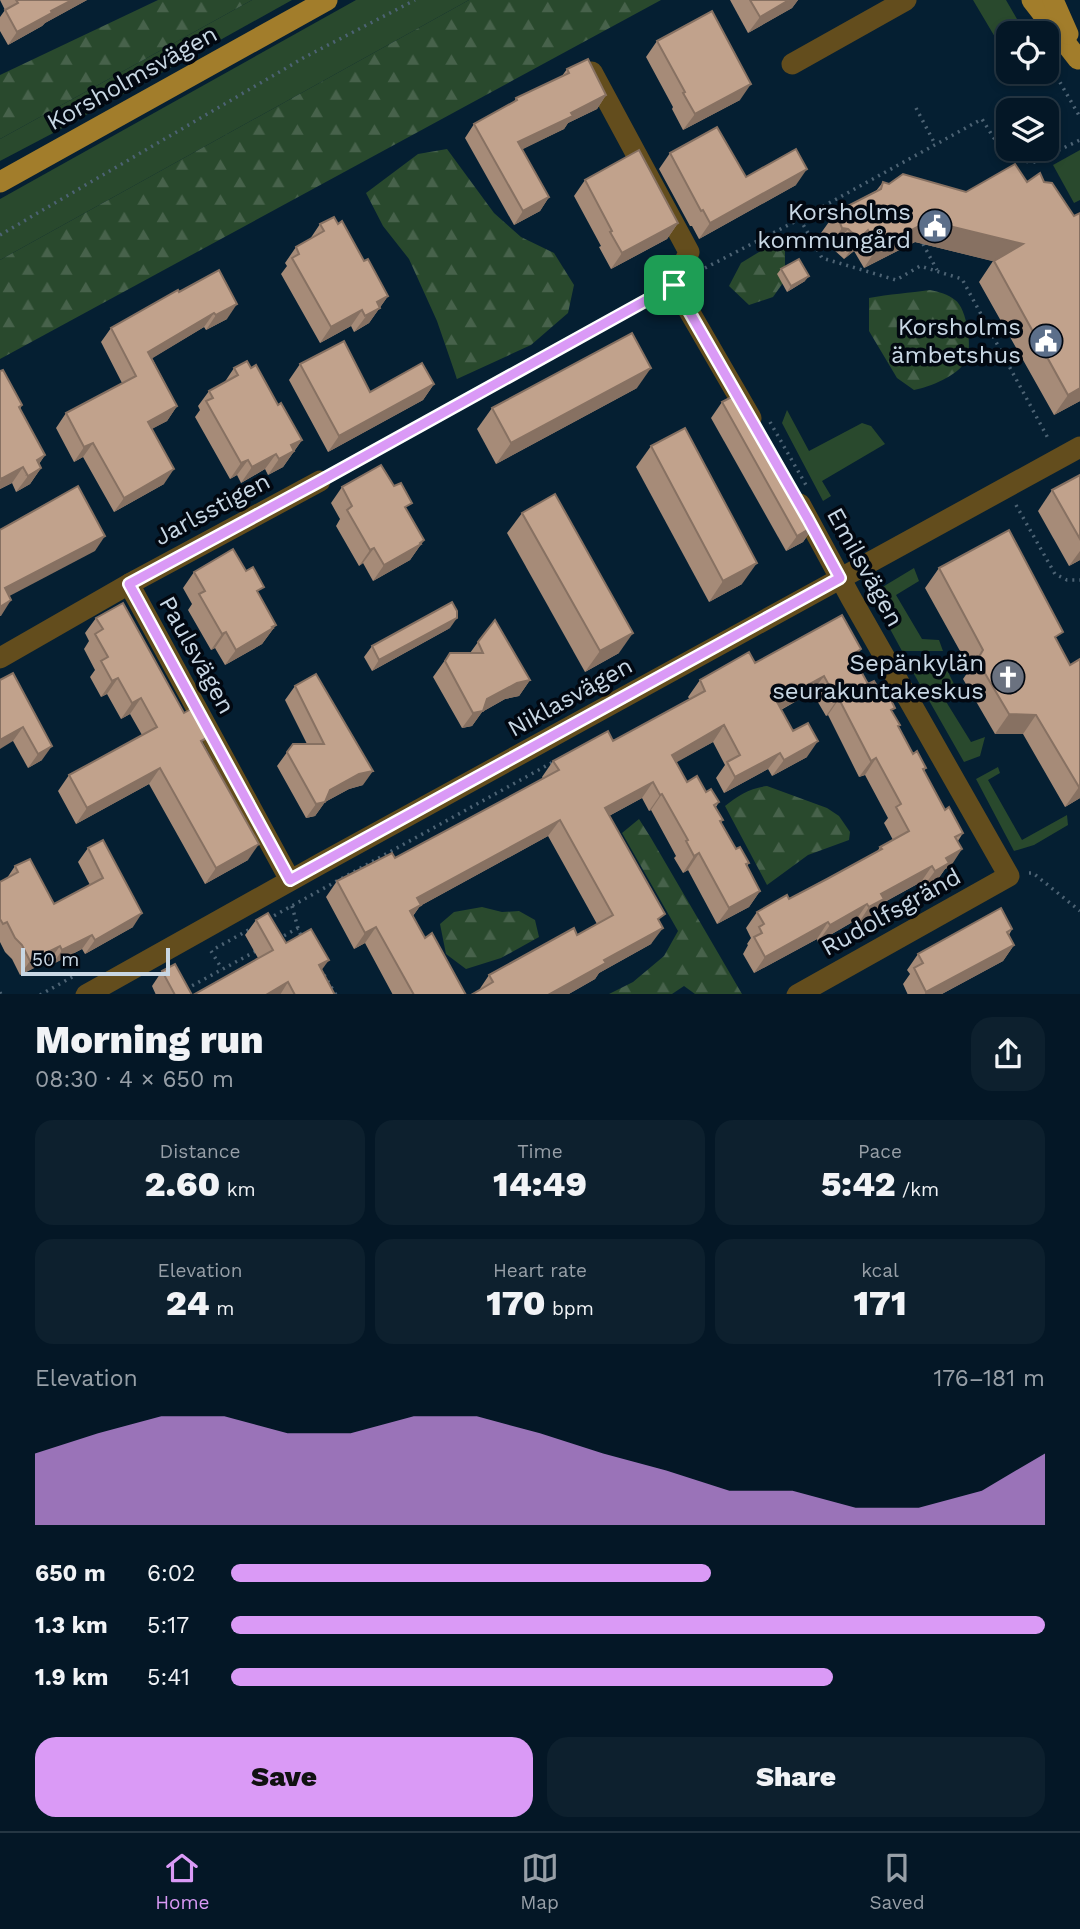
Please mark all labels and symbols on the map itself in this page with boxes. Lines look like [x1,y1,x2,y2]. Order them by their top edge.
street label: Korsholmsvägen [42,20,222,136]
place label: Korsholms kommungård [757,198,911,254]
public building icon: Korsholms kommungård [916,207,954,245]
pin [644,255,704,315]
place label: Korsholms ämbetshus [891,313,1021,369]
public building icon: Korsholms ämbetshus [1027,322,1065,360]
street label: Jarlsstigen [149,467,275,551]
street label: Emilsvägen [821,503,909,631]
street label: Paulsvägen [153,591,241,719]
place label: Sepänkylän seurakuntakeskus [772,649,984,705]
street label: Niklasvägen [503,651,637,743]
church icon: Sepänkylän seurakuntakeskus [989,658,1027,696]
street label: Rudolfsgränd [816,862,966,962]
scale bar [21,945,170,977]

